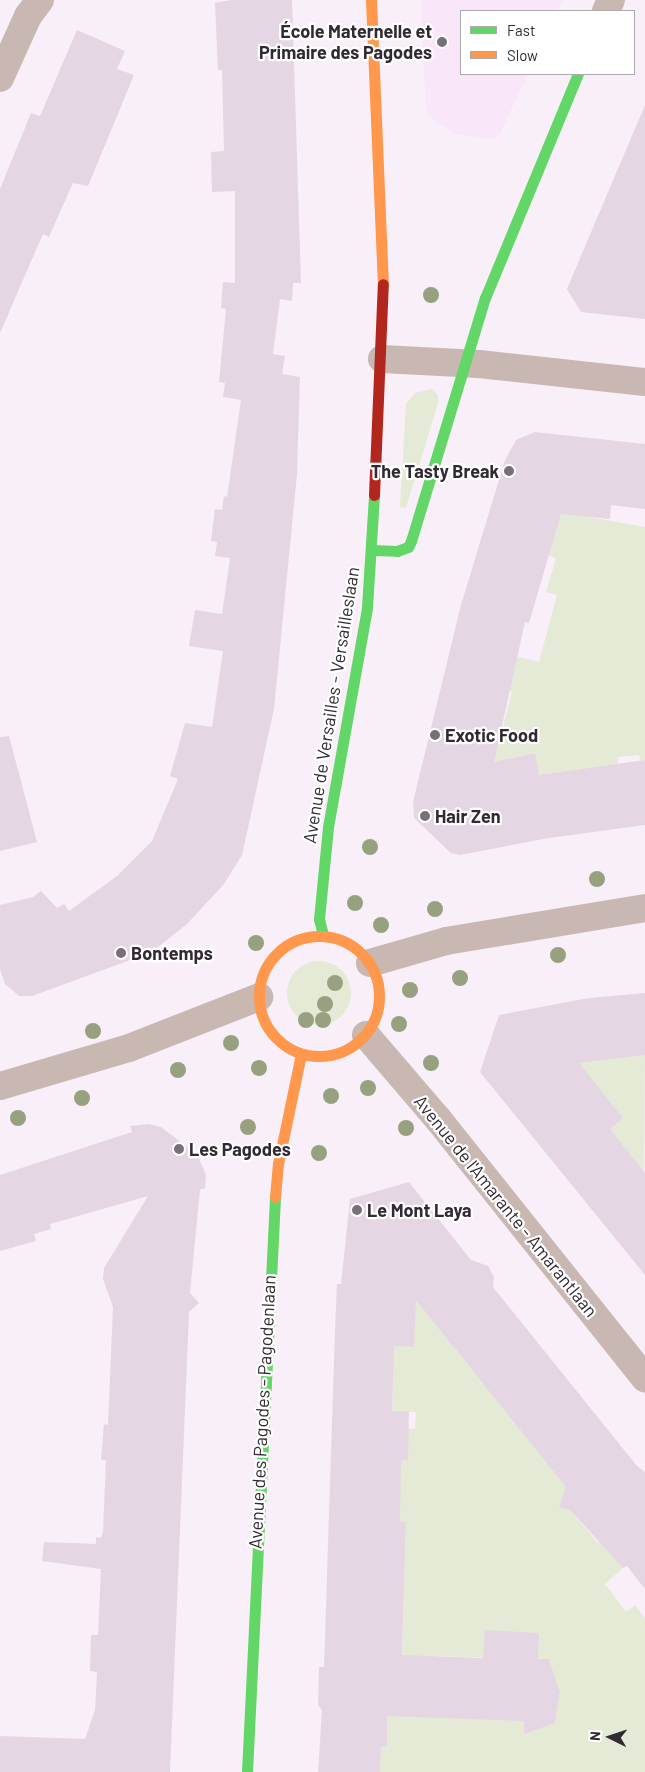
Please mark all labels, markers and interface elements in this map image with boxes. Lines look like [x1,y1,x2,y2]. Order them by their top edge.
legend [460,10,635,75]
place label: École Maternelle et Primaire des Pagodes [259,21,432,64]
text: Fast [507,21,535,39]
marker: École Maternelle et Primaire des Pagodes [436,36,448,48]
text: Slow [507,46,538,64]
place label: The Tasty Break [371,460,499,482]
marker: The Tasty Break [503,465,515,477]
street label: Avenue de Versailles - Versailleslaan [298,565,364,845]
place label: Exotic Food [445,724,538,746]
marker: Exotic Food [429,729,441,741]
place label: Hair Zen [435,805,501,827]
marker: Hair Zen [419,810,431,822]
place label: Bontemps [131,942,213,964]
marker: Bontemps [115,947,127,959]
street label: Avenue de l'Amarante - Amarantlaan [410,1091,602,1321]
place label: Les Pagodes [189,1138,291,1160]
marker: Les Pagodes [173,1143,185,1155]
place label: Le Mont Laya [367,1199,472,1221]
marker: Le Mont Laya [351,1204,363,1216]
street label: Avenue des Pagodes - Pagodenlaan [244,1274,280,1550]
north arrow [585,1712,635,1762]
text: N [586,1731,603,1741]

